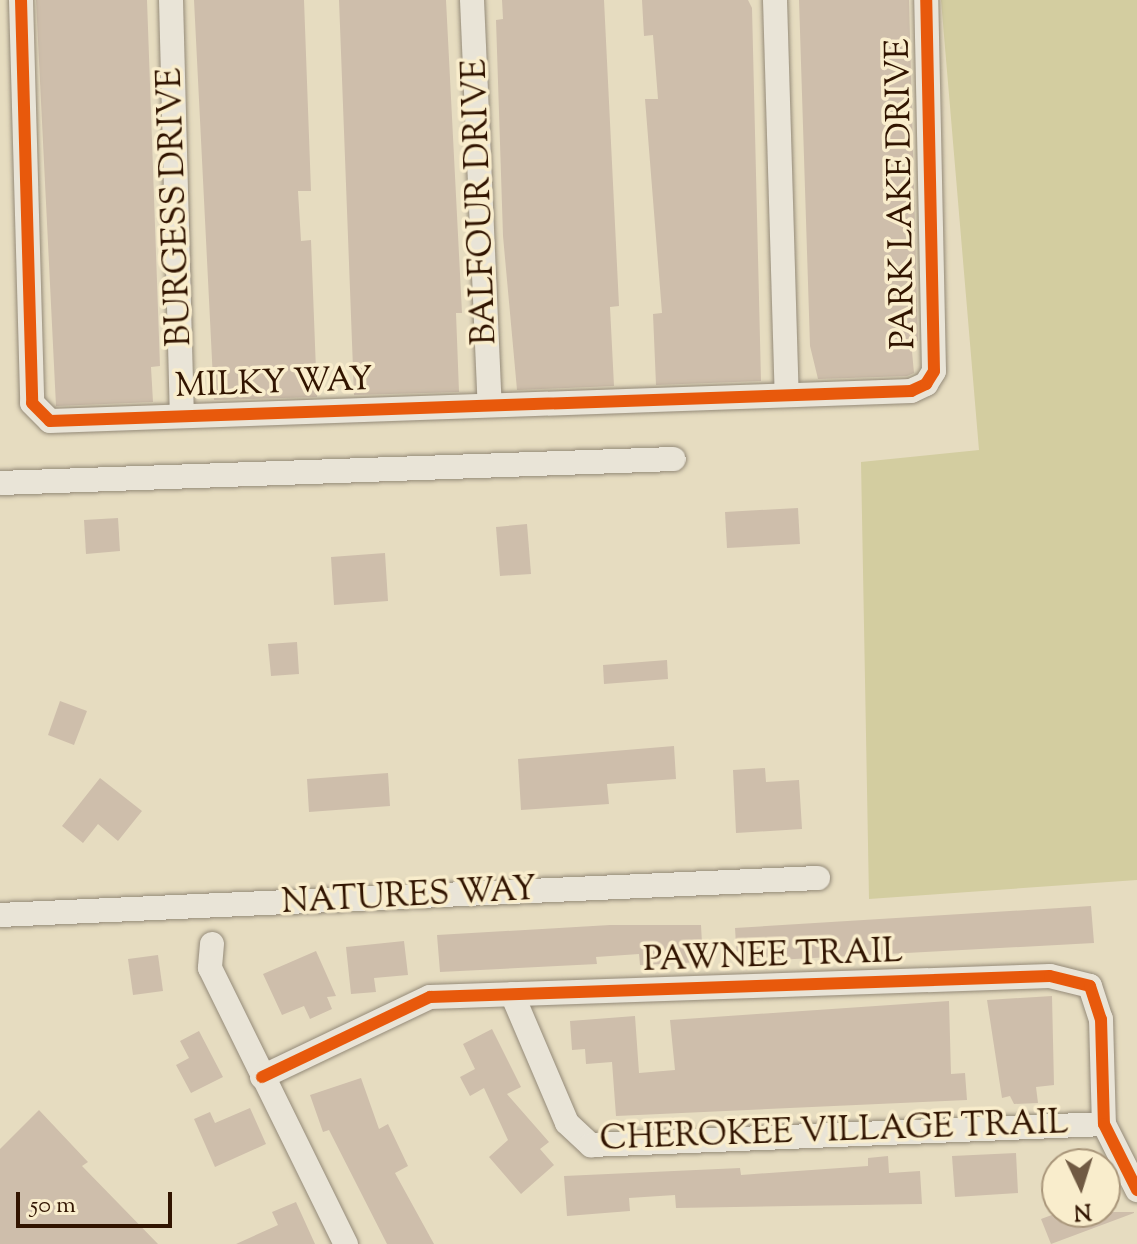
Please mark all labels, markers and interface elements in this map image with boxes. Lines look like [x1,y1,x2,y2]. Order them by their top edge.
street label: PARK LAKE DRIVE [879,38,925,350]
street label: BALFOUR DRIVE [456,58,506,346]
street label: BURGESS DRIVE [151,67,201,347]
street label: MILKY WAY [174,360,374,408]
street label: NATURES WAY [281,870,537,924]
street label: PAWNEE TRAIL [643,932,903,982]
street label: CHEROKEE VILLAGE TRAIL [599,1103,1069,1161]
north arrow [1041,1148,1121,1228]
scale bar [20,1176,176,1226]
text: 50 m [30,1189,76,1223]
text: N [1073,1193,1092,1227]

